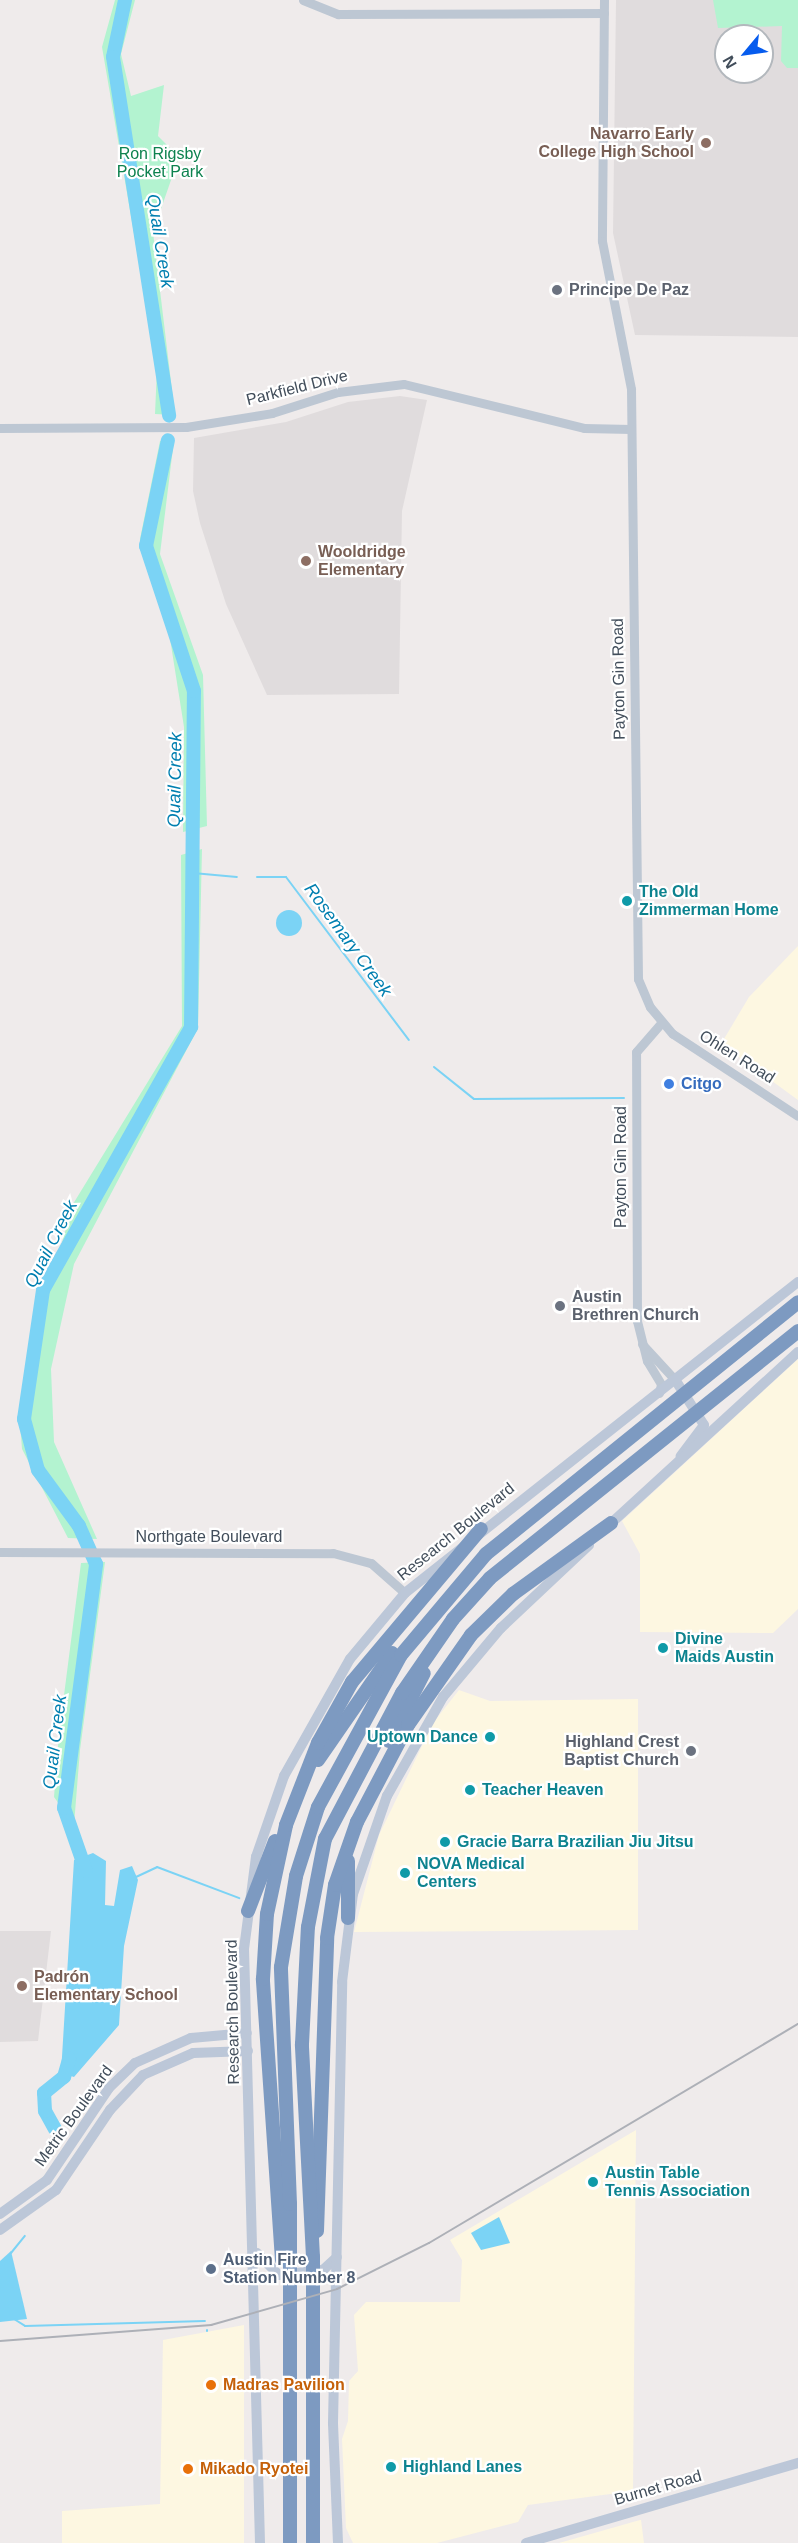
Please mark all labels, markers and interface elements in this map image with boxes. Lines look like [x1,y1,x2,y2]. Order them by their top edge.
north arrow [714,24,774,84]
text: N [719,53,740,71]
place label: Navarro Early College High School [538,124,694,162]
marker: Navarro Early College High School [699,136,713,150]
park label: Ron Rigsby Pocket Park [117,144,203,182]
water label: Quail Creek [142,192,178,290]
place label: Principe De Paz [569,280,689,300]
marker: Principe De Paz [550,283,564,297]
street label: Parkfield Drive [244,366,350,410]
place label: Wooldridge Elementary [318,542,406,580]
marker: Wooldridge Elementary [299,554,313,568]
street label: Payton Gin Road [608,618,630,740]
water label: Quail Creek [163,732,187,828]
water label: Rosemary Creek [300,879,396,1001]
place label: The Old Zimmerman Home [639,882,779,920]
marker: The Old Zimmerman Home [620,894,634,908]
street label: Ohlen Road [696,1026,778,1088]
place label: Citgo [681,1074,722,1094]
marker: Citgo [662,1077,676,1091]
street label: Payton Gin Road [611,1106,631,1228]
water label: Quail Creek [20,1197,82,1291]
place label: Austin Brethren Church [572,1287,699,1325]
marker: Austin Brethren Church [553,1299,567,1313]
street label: Research Boulevard [394,1479,518,1585]
street label: Northgate Boulevard [136,1527,282,1547]
place label: Divine Maids Austin [675,1629,775,1667]
marker: Divine Maids Austin [656,1641,670,1655]
water label: Quail Creek [38,1694,72,1790]
place label: Uptown Dance [367,1727,478,1747]
marker: Uptown Dance [483,1730,497,1744]
place label: Highland Crest Baptist Church [564,1732,679,1770]
marker: Highland Crest Baptist Church [684,1744,698,1758]
place label: Teacher Heaven [482,1780,604,1800]
marker: Teacher Heaven [463,1783,477,1797]
place label: Gracie Barra Brazilian Jiu Jitsu [457,1832,694,1852]
marker: Gracie Barra Brazilian Jiu Jitsu [438,1835,452,1849]
place label: NOVA Medical Centers [417,1854,525,1892]
marker: NOVA Medical Centers [398,1866,412,1880]
street label: Research Boulevard [222,1939,244,2085]
place label: Padrón Elementary School [34,1967,178,2005]
marker: Padrón Elementary School [15,1979,29,1993]
street label: Metric Boulevard [31,2062,117,2170]
place label: Austin Table Tennis Association [605,2163,751,2201]
marker: Austin Table Tennis Association [586,2175,600,2189]
place label: Austin Fire Station Number 8 [223,2250,355,2288]
marker: Austin Fire Station Number 8 [204,2262,218,2276]
place label: Madras Pavilion [223,2375,345,2395]
marker: Madras Pavilion [204,2378,218,2392]
place label: Highland Lanes [403,2457,522,2477]
place label: Mikado Ryotei [200,2459,308,2479]
marker: Highland Lanes [384,2460,398,2474]
marker: Mikado Ryotei [181,2462,195,2476]
street label: Burnet Road [612,2466,704,2510]

